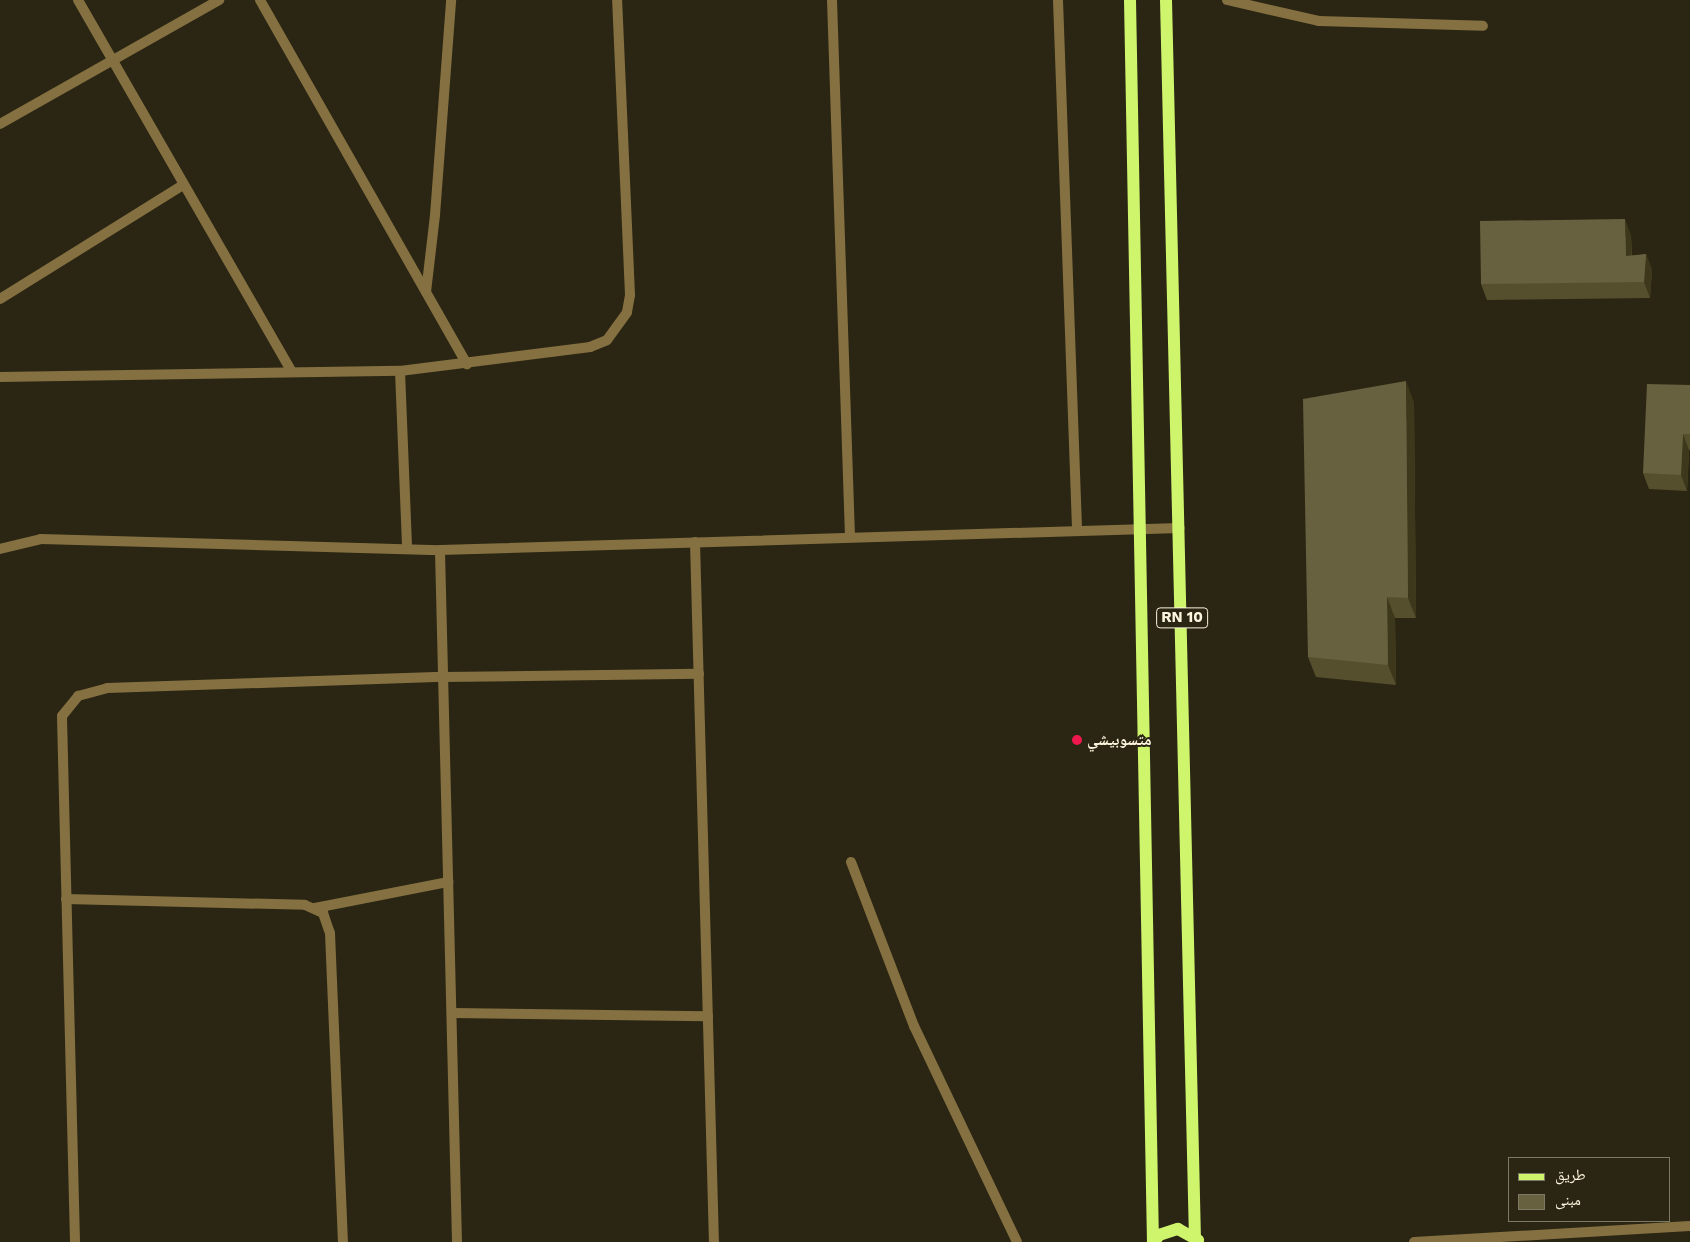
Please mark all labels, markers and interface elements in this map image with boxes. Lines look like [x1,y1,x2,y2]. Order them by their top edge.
road number: RN 10 [1156,606,1208,630]
place label: متسوبيشي [1087,730,1152,750]
marker: متسوبيشي [1071,734,1083,746]
legend [1508,1157,1670,1222]
text: طريق [1555,1166,1586,1184]
text: مبنى [1555,1191,1581,1209]

